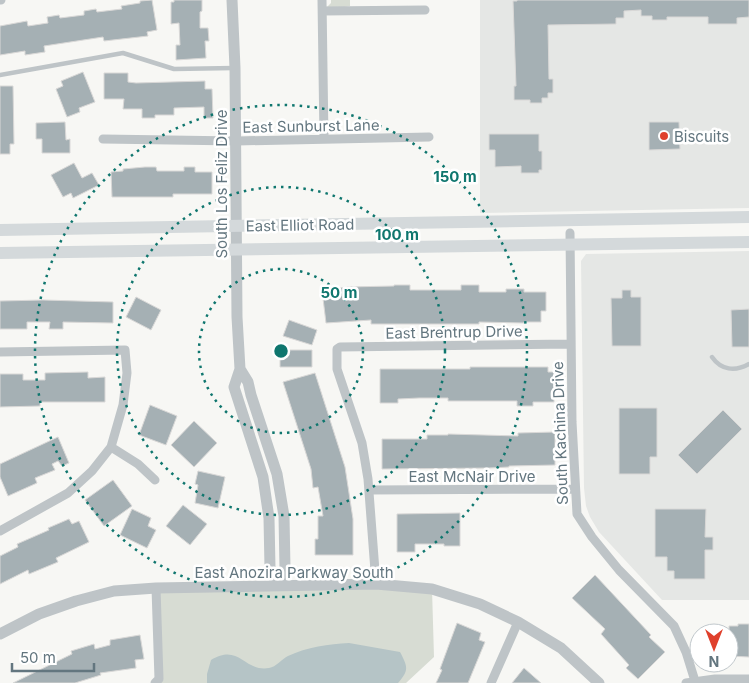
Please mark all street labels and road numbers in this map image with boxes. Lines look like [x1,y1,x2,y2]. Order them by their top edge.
street label: South Los Feliz Drive [212,109,231,259]
street label: East Sunburst Lane [242,115,380,137]
street label: East Elliot Road [245,215,355,235]
street label: East Brentrup Drive [385,321,523,343]
street label: South Kachina Drive [548,361,572,505]
street label: East McNair Drive [408,467,536,486]
street label: East Anozira Parkway South [194,563,394,582]

